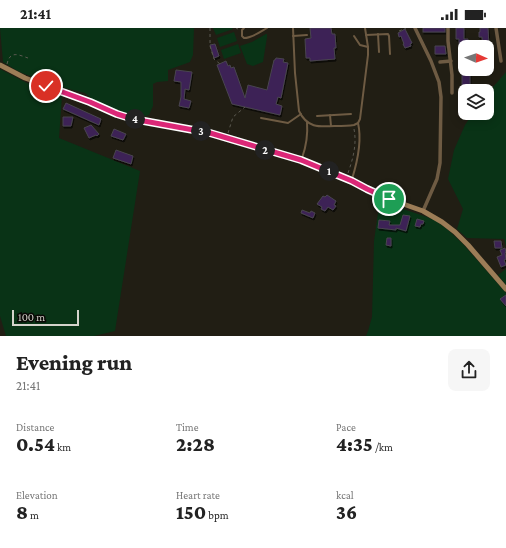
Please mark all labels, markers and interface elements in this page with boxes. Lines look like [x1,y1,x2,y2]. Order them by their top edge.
text: 21:41 [20,6,51,22]
north arrow [458,40,494,76]
map controls [458,40,494,120]
pin [29,69,63,103]
icon: check [35,75,57,97]
button: layers [458,84,494,120]
pin: 4 [125,109,145,129]
text: 4 [132,113,138,125]
pin: 3 [191,121,211,141]
text: 3 [198,125,204,137]
pin: 2 [255,140,275,160]
text: 2 [262,144,268,156]
pin: 1 [319,161,339,181]
text: 1 [327,165,331,177]
pin [372,182,406,216]
icon: arrive [378,188,400,210]
scale bar [12,308,79,327]
text: 100 m [18,311,45,323]
button: share [448,349,490,391]
text: Evening run [16,350,132,375]
text: 21:41 [16,378,40,393]
text: Distance [16,421,54,433]
text: Time [176,421,199,433]
text: Pace [336,421,356,433]
text: 0.54 [16,433,55,455]
text: 2:28 [176,433,215,455]
text: 4:35 [336,433,373,455]
text: km [55,441,71,453]
text: /km [373,441,393,453]
text: Elevation [16,489,58,501]
text: Heart rate [176,489,220,501]
text: kcal [336,489,354,501]
text: 8 [16,501,28,523]
text: 150 [176,501,206,523]
text: 36 [336,501,357,523]
text: m [28,509,39,521]
text: bpm [206,509,229,521]

